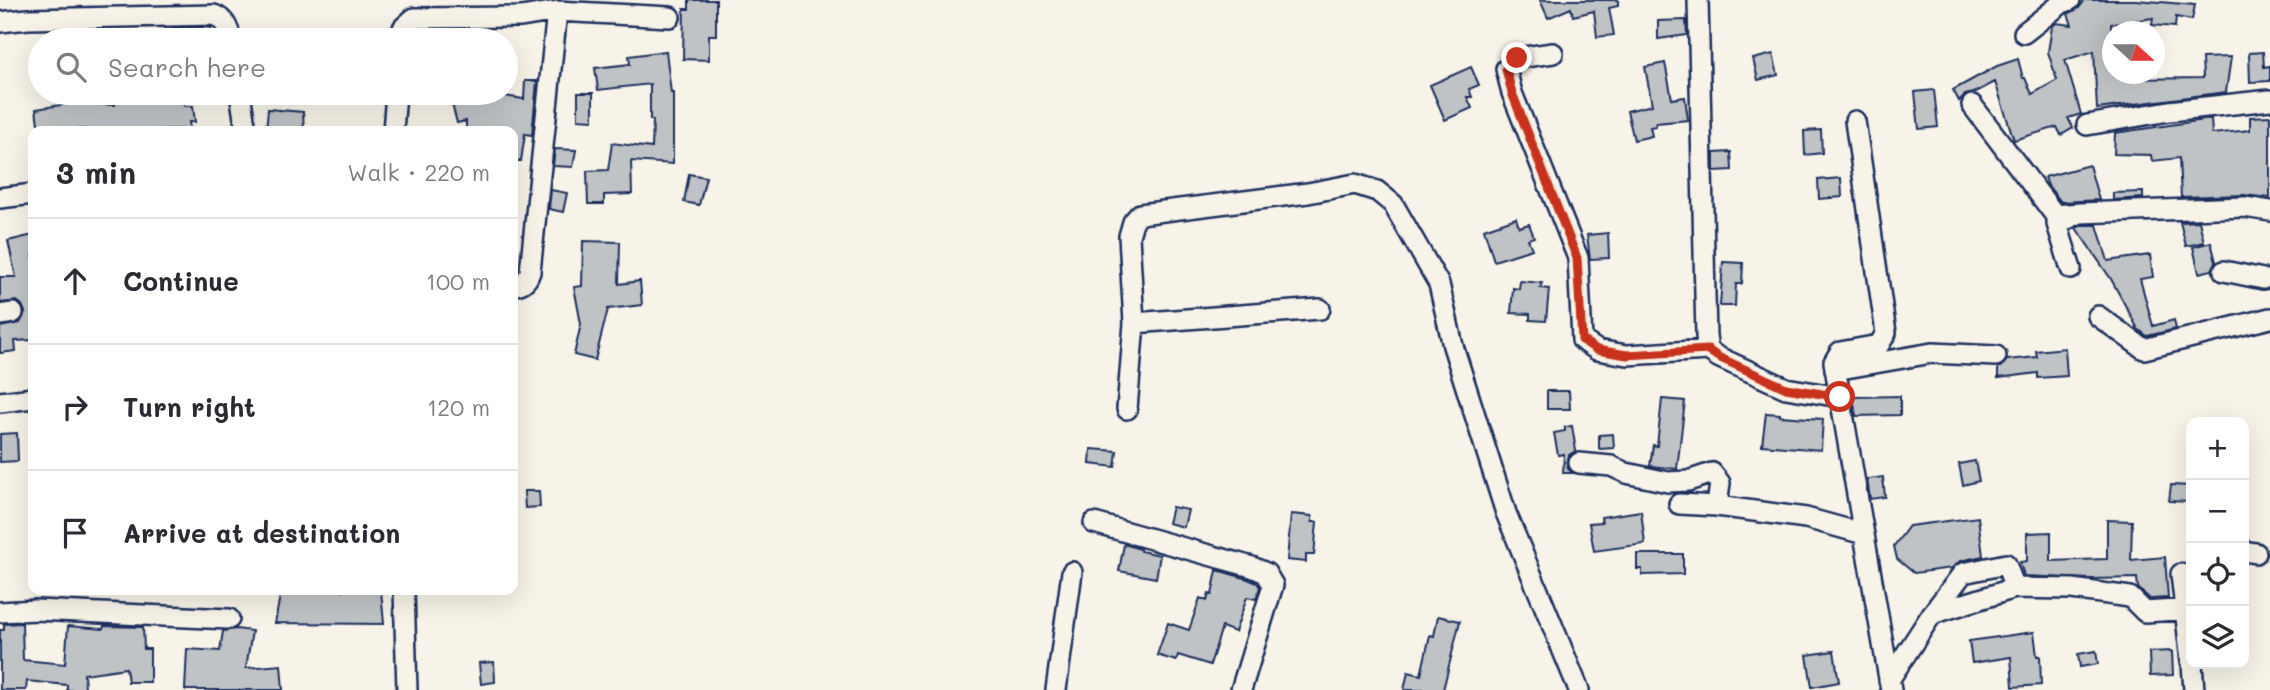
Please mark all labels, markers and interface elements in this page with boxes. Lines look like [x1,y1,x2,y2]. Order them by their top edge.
north arrow [2102,21,2165,84]
search box [28,28,518,105]
route end [1501,42,1532,73]
icon: search [52,48,90,86]
text: Search here [108,50,266,84]
text: 3 min [56,152,136,192]
text: Walk · 220 m [347,157,490,187]
icon: ahead [56,262,94,300]
text: Continue [123,264,239,298]
text: 100 m [426,266,490,296]
route start [1824,381,1855,412]
icon: right [56,388,94,426]
text: Turn right [123,390,256,424]
text: 120 m [427,392,490,422]
map controls [2186,417,2249,669]
button: + [2186,417,2249,480]
button: − [2186,480,2249,543]
icon: arrive [56,514,94,552]
text: Arrive at destination [123,516,400,550]
button: locate [2186,543,2249,606]
button: layers [2186,606,2249,669]

